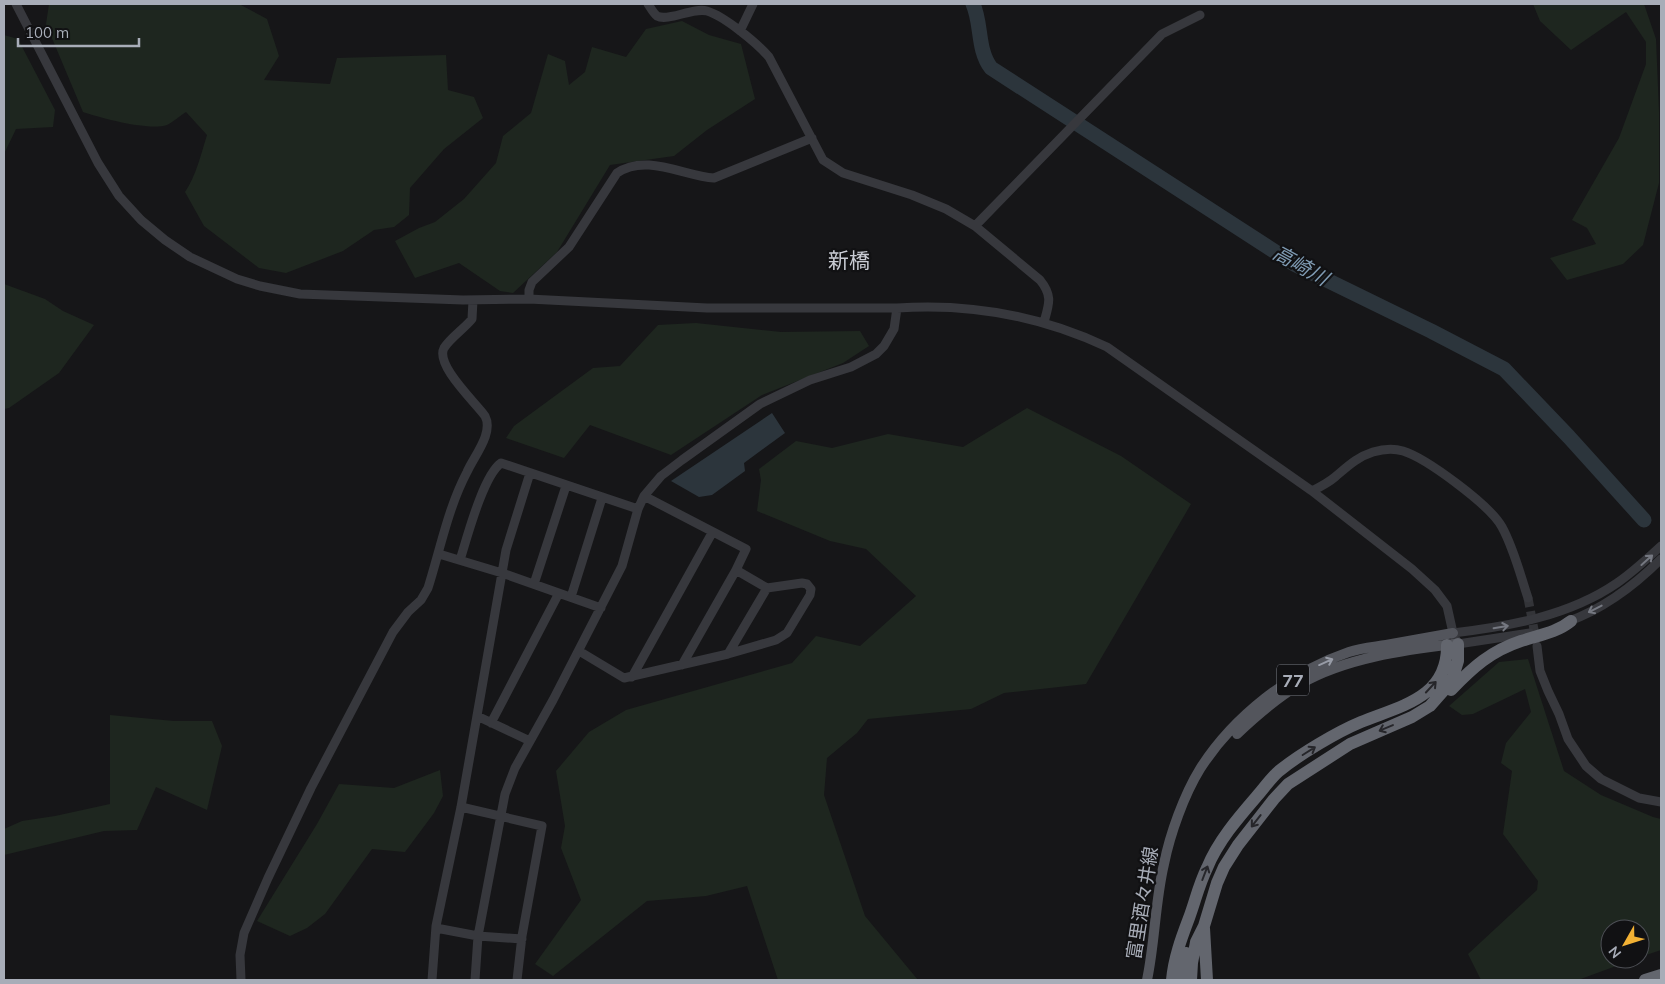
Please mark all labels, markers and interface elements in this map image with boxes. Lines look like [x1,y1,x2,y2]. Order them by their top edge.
scale bar [18,15,139,47]
text: 100 m [25,23,69,42]
water label: 高崎川 [1269,240,1335,291]
district label: 新橋 [828,247,870,273]
one-way arrow [1640,554,1653,565]
one-way arrow [1587,604,1602,614]
one-way arrow [1493,621,1509,631]
one-way arrow [1318,657,1333,666]
road number: 77 [1277,664,1309,696]
one-way arrow [1425,680,1437,693]
one-way arrow [1379,723,1394,733]
one-way arrow [1301,746,1315,756]
one-way arrow [1251,814,1261,828]
street label: 富里酒々井線 [1121,845,1163,961]
one-way arrow [1201,866,1210,881]
north arrow [1600,919,1650,969]
text: N [1605,942,1625,962]

